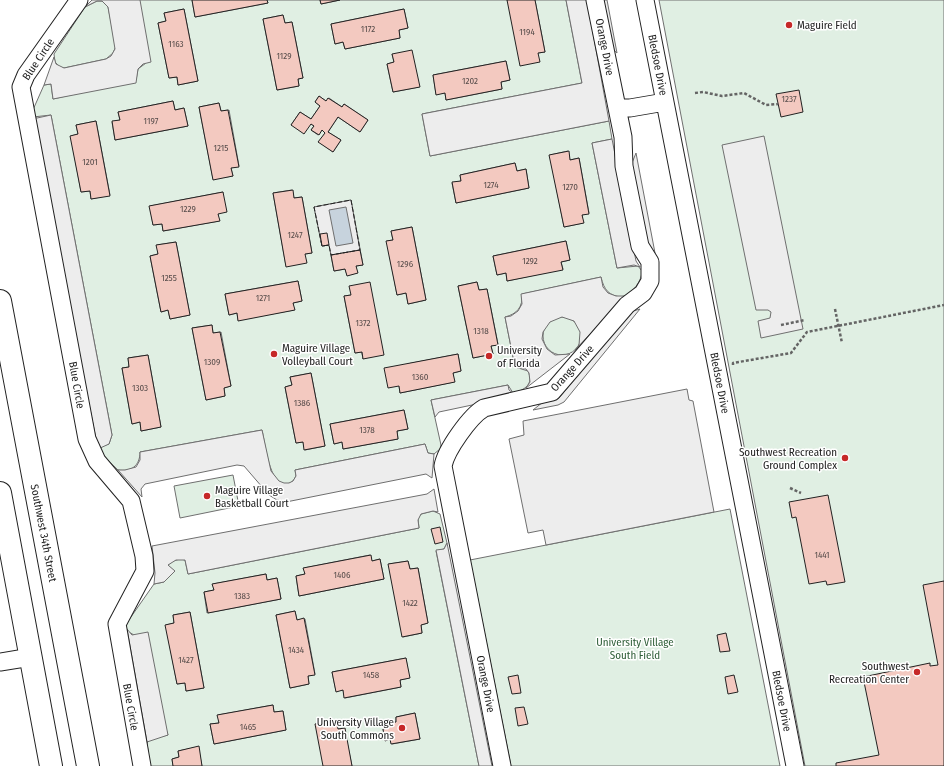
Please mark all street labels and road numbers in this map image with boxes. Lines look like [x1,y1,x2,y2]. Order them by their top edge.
street label: Orange Drive [593,17,616,77]
street label: Bledsoe Drive [645,33,670,97]
street label: Blue Circle [20,36,57,83]
street label: Orange Drive [548,342,597,394]
street label: Bledsoe Drive [707,351,732,415]
street label: Blue Circle [66,361,87,410]
street label: Southwest 34th Street [28,483,59,583]
street label: Orange Drive [474,654,497,714]
street label: Bledsoe Drive [769,669,794,733]
street label: Blue Circle [120,683,141,732]

